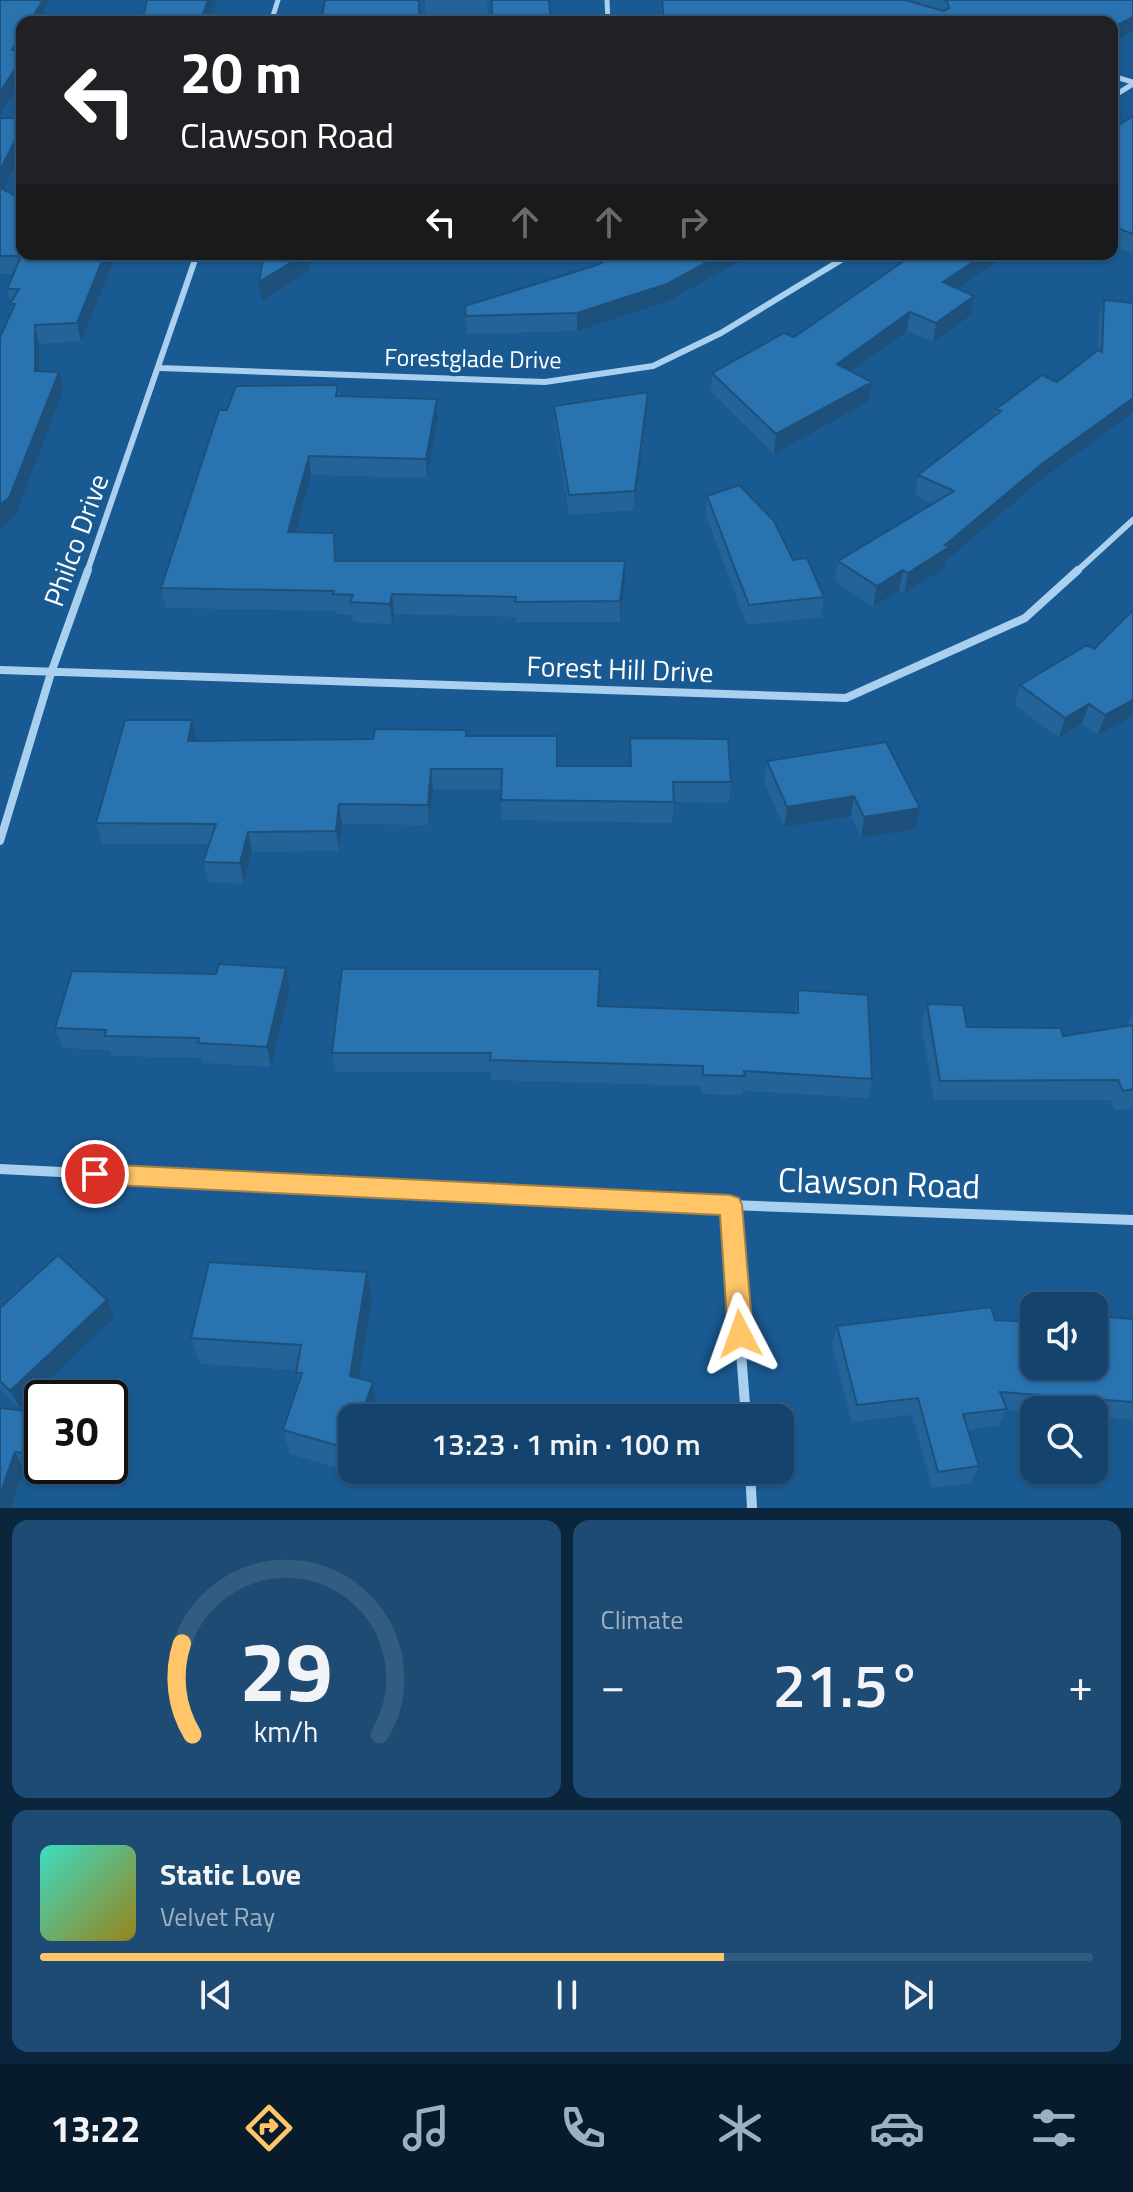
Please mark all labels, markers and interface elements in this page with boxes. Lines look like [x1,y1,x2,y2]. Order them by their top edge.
text: 20 m [180,30,302,115]
icon: left [48,48,152,152]
text: Clawson Road [180,107,394,162]
icon: left [419,200,463,244]
icon: ahead [503,200,547,244]
icon: ahead [587,200,631,244]
icon: right [671,200,715,244]
street label: Forestglade Drive [384,338,562,378]
street label: Philco Drive [32,467,119,612]
street label: Forest Hill Drive [526,644,714,693]
pin [61,1140,129,1208]
icon: arrive [73,1152,117,1196]
street label: Clawson Road [777,1152,981,1212]
position arrow [698,1292,782,1376]
map controls [1020,1292,1108,1484]
button: sound [1020,1292,1108,1380]
speed limit sign: 30 [24,1380,128,1484]
button: search [1020,1396,1108,1484]
text: 13:23 · 1 min · 100 m [431,1421,701,1467]
text: Climate [601,1600,683,1639]
text: 29 [240,1607,333,1733]
text: 21.5° [772,1639,921,1730]
text: − [601,1651,625,1718]
text: + [1068,1651,1093,1718]
text: km/h [254,1710,319,1753]
text: Static Love [160,1851,301,1897]
text: Velvet Ray [160,1897,275,1936]
icon: previous [194,1973,238,2017]
icon: pause [545,1973,589,2017]
icon: next [896,1973,940,2017]
icon: directions [241,2100,297,2156]
icon: music [398,2100,454,2156]
icon: phone [555,2100,611,2156]
icon: climate [712,2100,768,2156]
icon: car [869,2100,925,2156]
icon: filters [1026,2100,1082,2156]
text: 13:22 [51,2101,140,2156]

